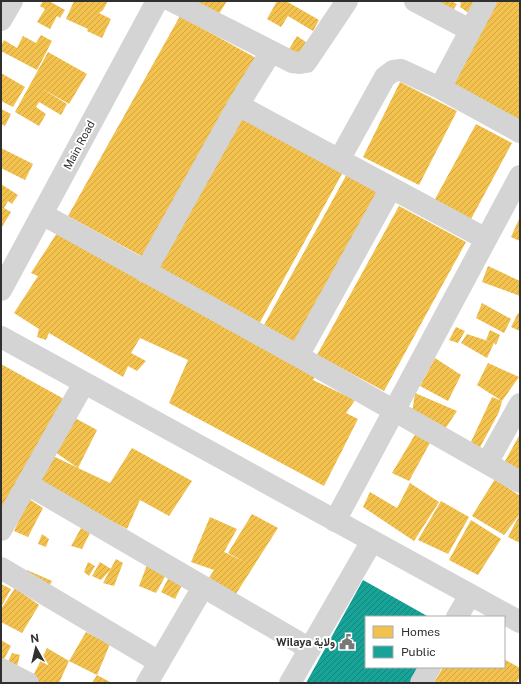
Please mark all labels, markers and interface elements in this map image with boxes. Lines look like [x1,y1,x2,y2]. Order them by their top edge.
street label: Main Road [61,118,97,172]
legend [365,616,505,668]
text: Homes [401,625,440,639]
north arrow [16,628,56,668]
text: N [30,632,40,645]
public building icon: Wilaya ولاية [338,633,356,651]
place label: Wilaya ولاية [276,636,335,649]
text: Public [401,645,436,659]

